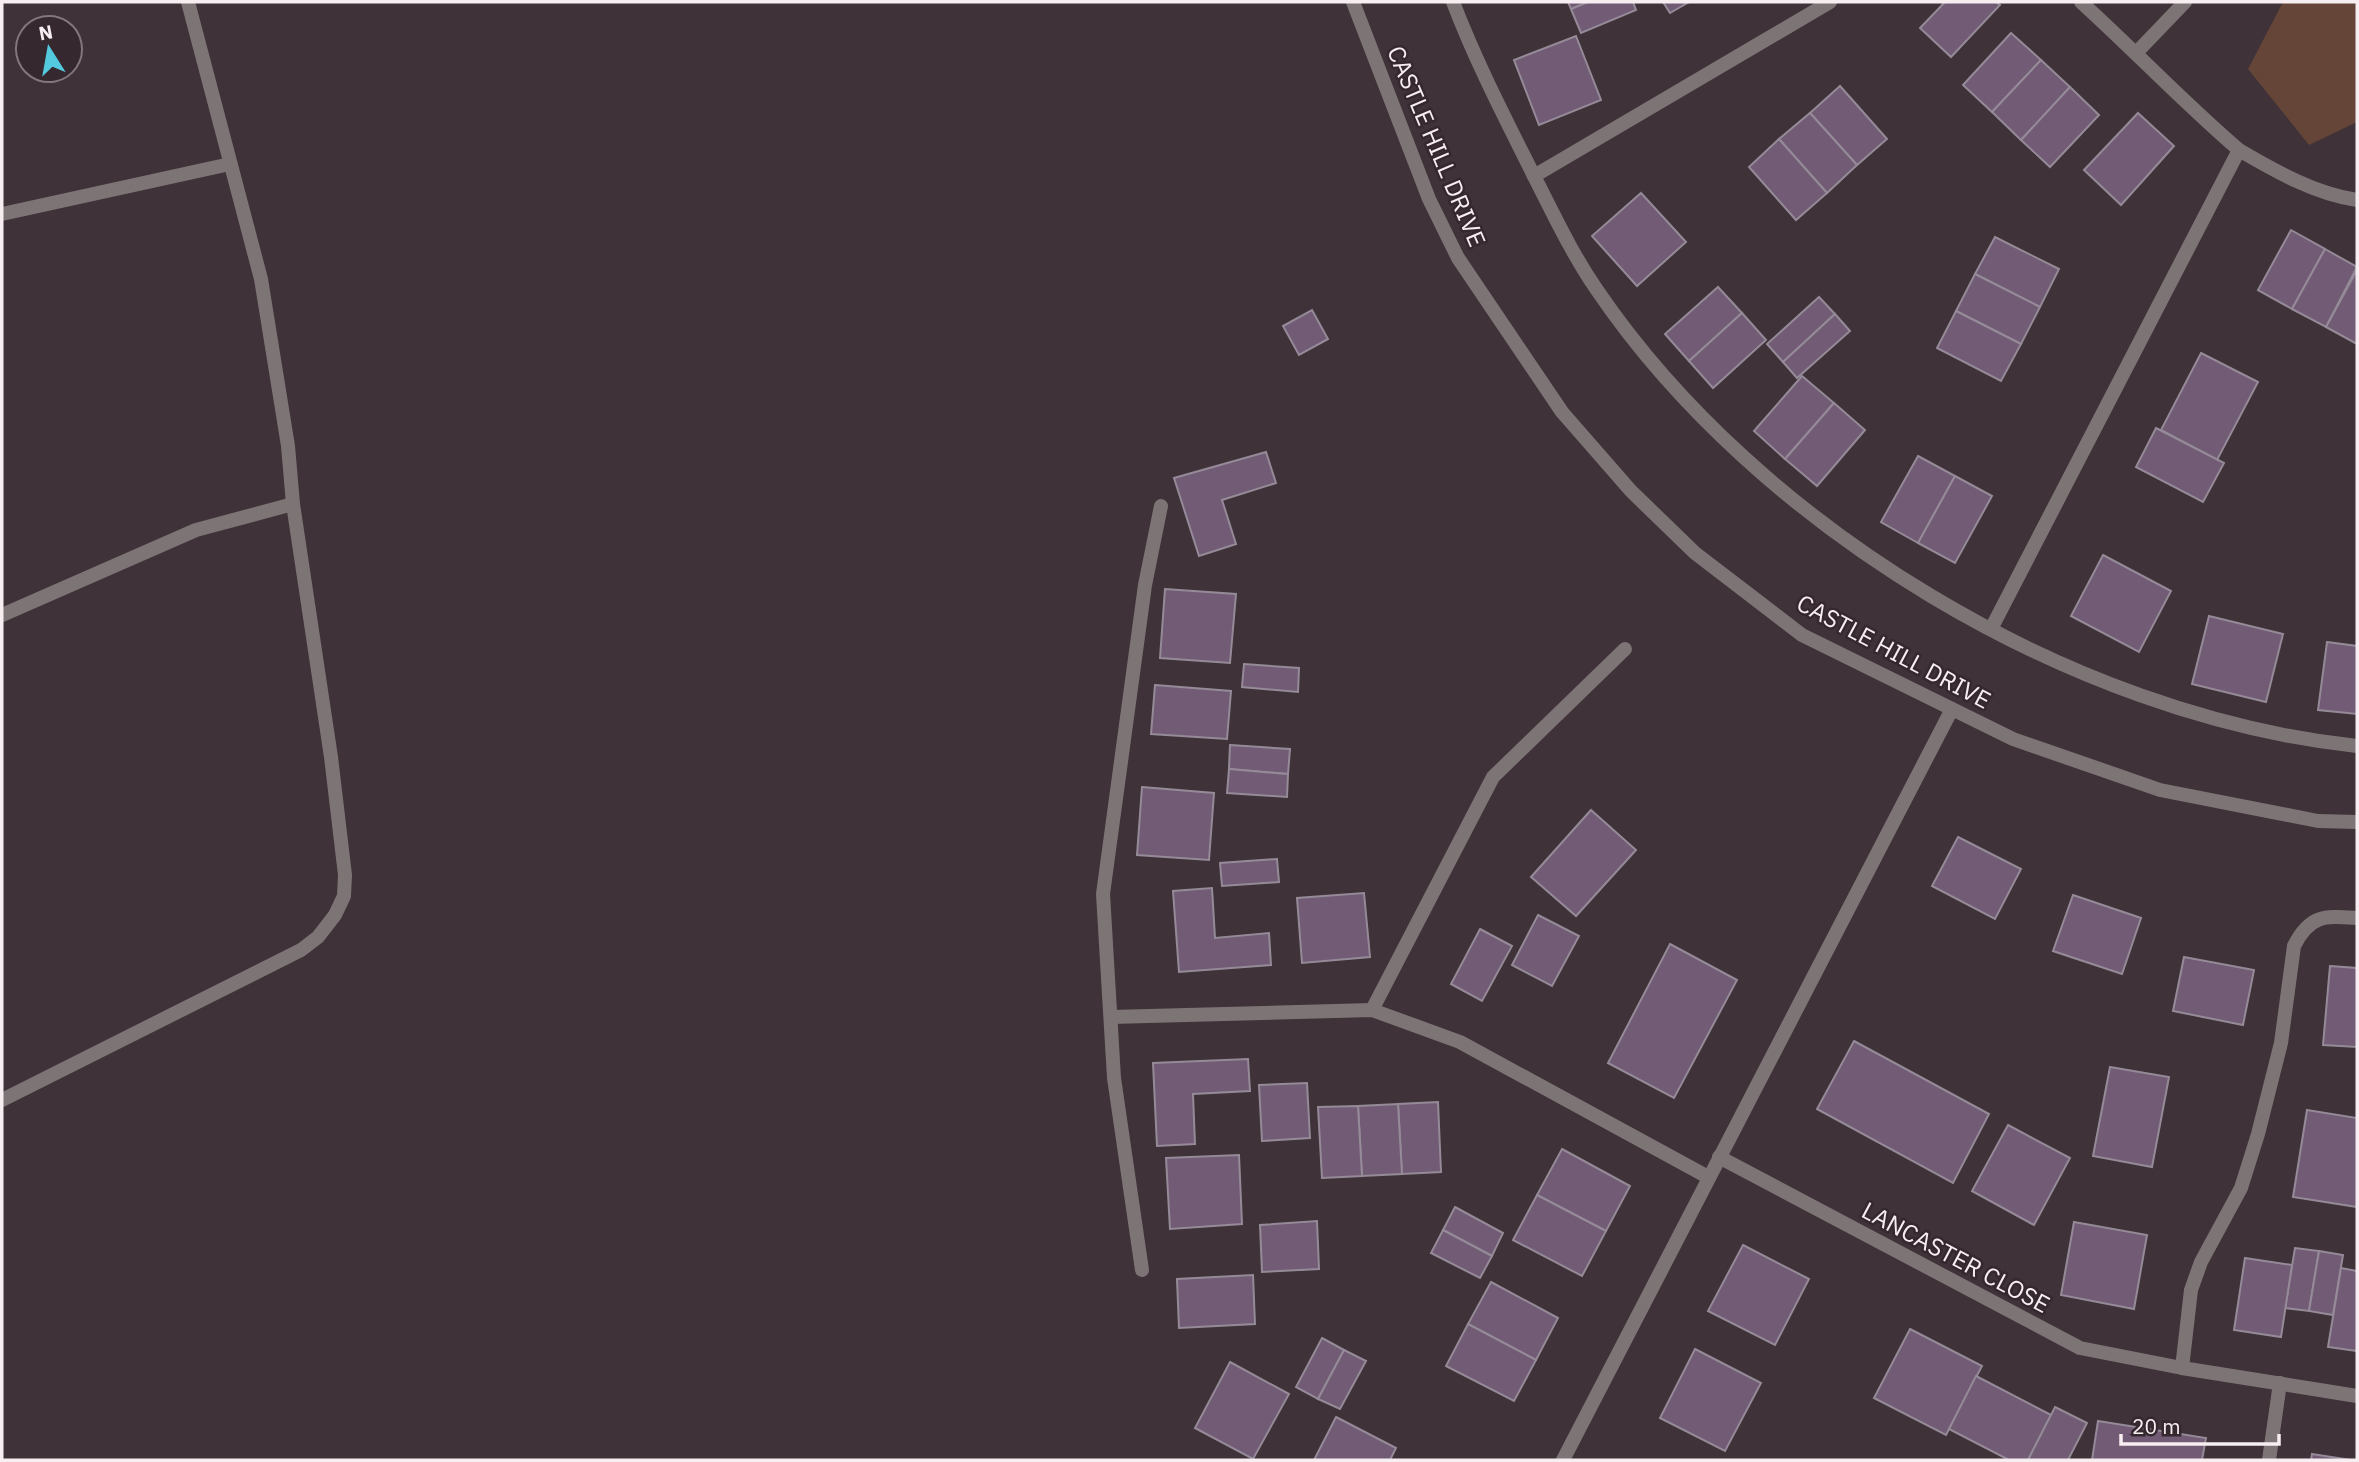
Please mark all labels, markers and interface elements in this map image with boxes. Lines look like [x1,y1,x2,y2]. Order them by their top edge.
north arrow [14,14,84,84]
text: N [37,19,55,45]
street label: CASTLE HILL DRIVE [1380,41,1494,251]
street label: CASTLE HILL DRIVE [1791,586,1997,716]
street label: LANCASTER CLOSE [1856,1194,2056,1320]
scale bar [2121,1402,2278,1446]
text: 20 m [2132,1412,2181,1440]

